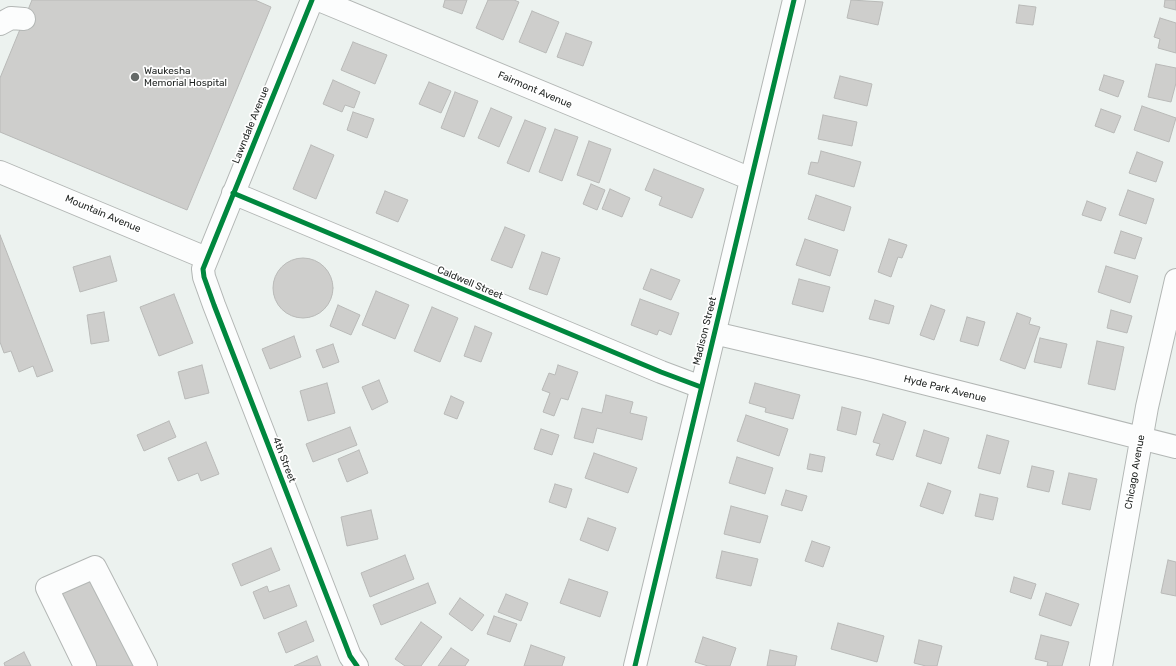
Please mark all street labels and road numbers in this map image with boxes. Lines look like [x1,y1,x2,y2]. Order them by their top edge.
street label: Fairmont Avenue [496,69,574,111]
street label: Lawndale Avenue [230,85,272,165]
street label: Mountain Avenue [63,193,143,235]
street label: Caldwell Street [435,264,505,302]
street label: Madison Street [691,296,719,366]
street label: Hyde Park Avenue [902,373,988,405]
street label: Chicago Avenue [1123,434,1147,510]
street label: 4th Street [270,436,298,484]

